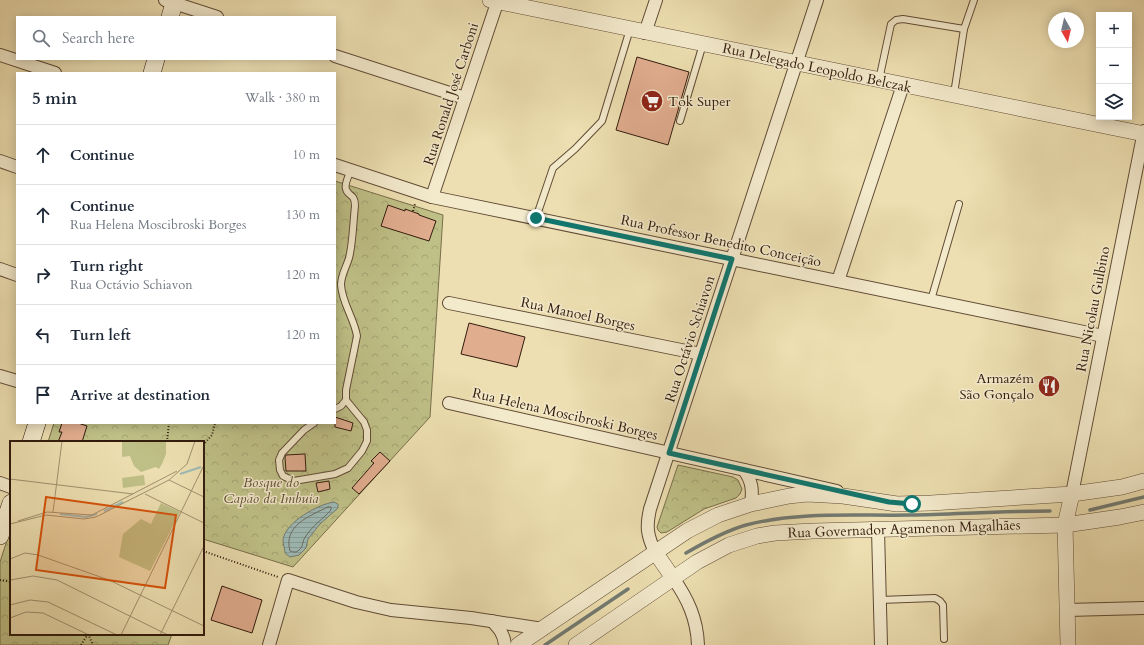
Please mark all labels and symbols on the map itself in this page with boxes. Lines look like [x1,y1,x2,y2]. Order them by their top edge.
north arrow [1048,12,1084,48]
street label: Rua Ronald José Carboni [419,20,483,168]
street label: Rua Delegado Leopoldo Belczak [721,39,914,97]
supermarket icon: Tok Super [639,88,665,114]
place label: Tok Super [668,92,732,111]
route end [527,209,545,227]
street label: Rua Professor Benedito Conceição [619,210,824,272]
street label: Rua Nicolau Gulbino [1072,244,1115,373]
street label: Rua Octávio Schiavon [661,273,719,405]
street label: Rua Manoel Borges [519,293,637,335]
place label: Armazém São Gonçalo [959,369,1034,404]
restaurant icon: Armazém São Gonçalo [1036,373,1062,399]
street label: Rua Helena Moscibroski Borges [470,383,660,445]
inset map [10,441,204,635]
park label: Bosque do Capão da Imbuia [224,473,318,508]
route start [903,495,921,513]
street label: Rua Governador Agamenon Magalhães [787,515,1021,543]

